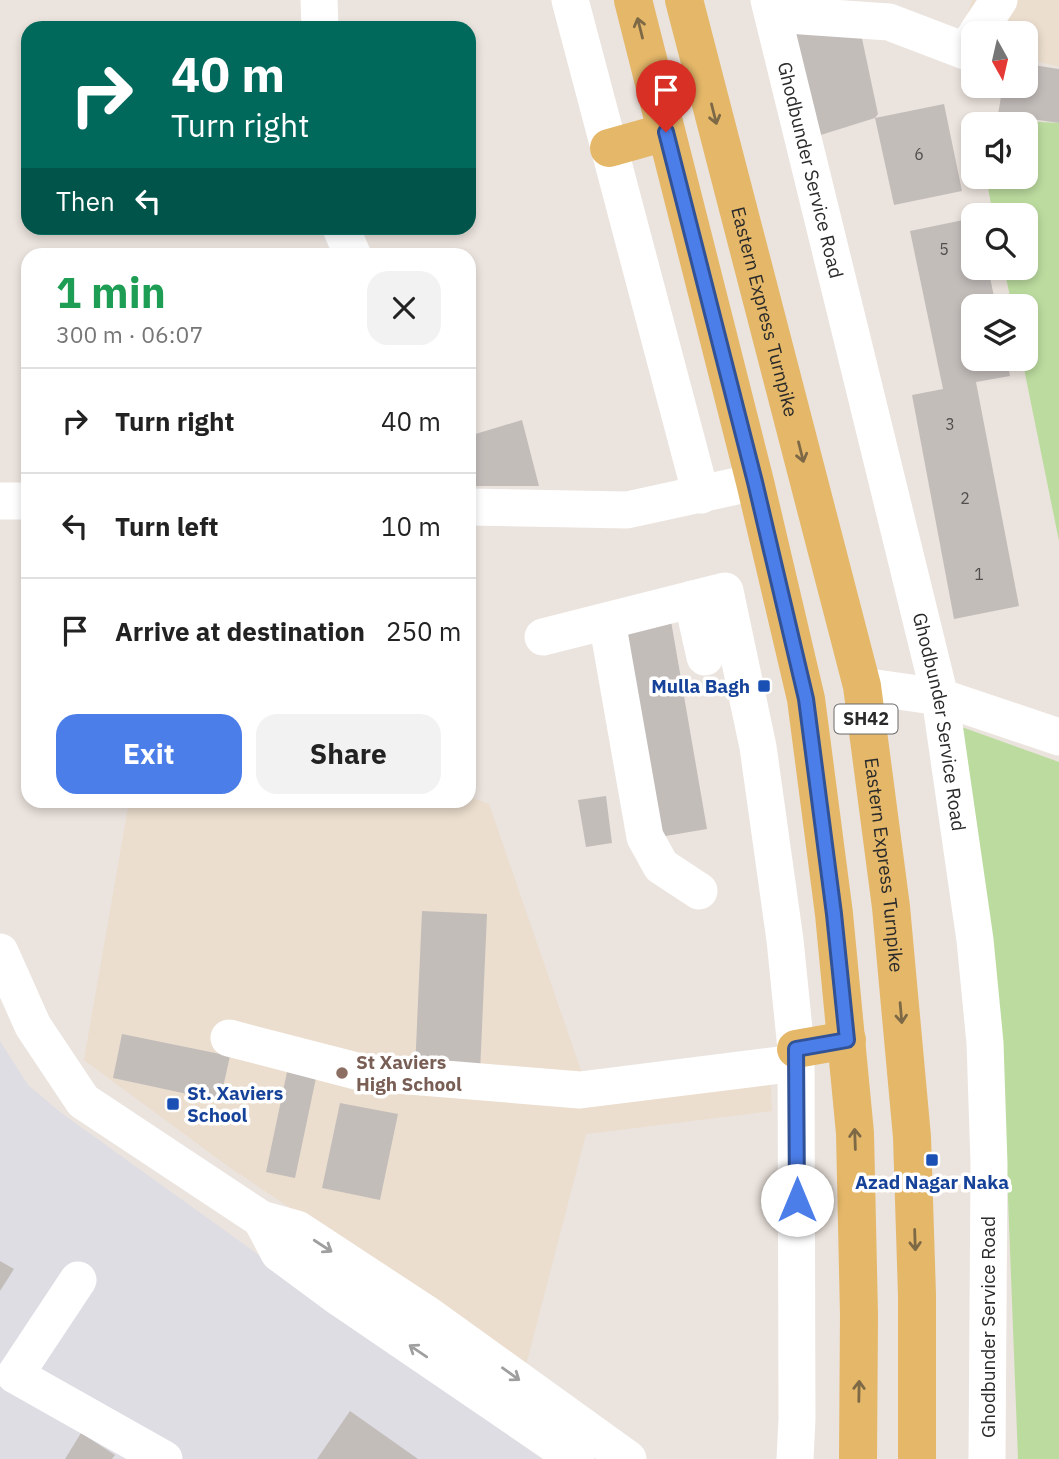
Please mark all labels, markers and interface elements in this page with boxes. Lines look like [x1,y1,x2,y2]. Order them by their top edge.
one-way arrow [633,17,646,40]
north arrow [961,21,1038,98]
map controls [961,21,1038,371]
text: 40 m [171,42,285,105]
icon: right [56,49,147,140]
street label: Ghodbunder Service Road [773,59,849,281]
pin [636,60,696,132]
icon: arrive [647,71,685,109]
one-way arrow [708,102,721,124]
text: Turn right [171,104,309,146]
button: sound [961,112,1038,189]
house number: 6 [914,144,924,164]
icon: left [129,182,167,220]
text: Then [56,184,115,218]
button: search [961,203,1038,280]
street label: Eastern Express Turnpike [726,204,804,419]
house number: 5 [939,239,949,259]
text: 1 min [56,265,166,320]
button: close [367,271,441,345]
button: layers [961,294,1038,371]
text: 300 m · 06:07 [56,319,203,349]
icon: right [56,402,94,440]
text: Turn right [115,404,234,438]
text: 40 m [381,404,441,438]
house number: 3 [945,414,955,434]
one-way arrow [795,441,808,463]
house number: 2 [960,488,970,508]
icon: left [56,507,94,545]
text: Turn left [115,509,218,543]
text: 10 m [381,509,441,543]
house number: 1 [974,564,984,584]
street label: Ghodbunder Service Road [908,610,971,833]
icon: arrive [56,612,94,650]
text: Arrive at destination [115,614,365,648]
text: 250 m [386,614,462,648]
place label: Mulla Bagh [651,674,750,698]
marker: Mulla Bagh [756,678,772,694]
road number: SH42 [834,704,898,734]
button: Exit [56,714,242,794]
button: Share [256,714,441,794]
street label: Eastern Express Turnpike [860,756,909,973]
one-way arrow [895,1001,908,1024]
place label: St Xaviers High School [356,1050,462,1096]
marker: St Xaviers High School [334,1065,350,1081]
place label: St. Xaviers School [187,1081,283,1127]
marker: St. Xaviers School [165,1096,181,1112]
one-way arrow [848,1128,861,1151]
marker: Azad Nagar Naka [924,1152,940,1168]
position arrow [760,1163,834,1237]
place label: Azad Nagar Naka [855,1170,1009,1194]
street label: Ghodbunder Service Road [976,1216,1000,1438]
one-way arrow [908,1228,922,1251]
one-way arrow [313,1239,332,1253]
one-way arrow [409,1344,429,1358]
one-way arrow [501,1367,520,1382]
one-way arrow [852,1380,865,1403]

